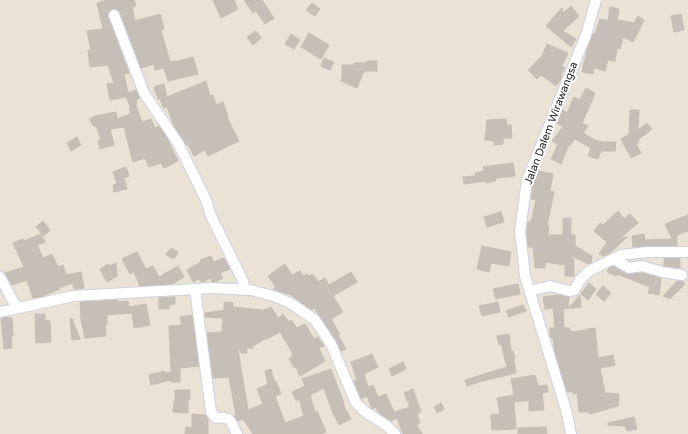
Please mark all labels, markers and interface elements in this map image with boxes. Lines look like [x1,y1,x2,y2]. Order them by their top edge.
street label: Jalan Dalem Wirawangsa [522,60,580,186]

